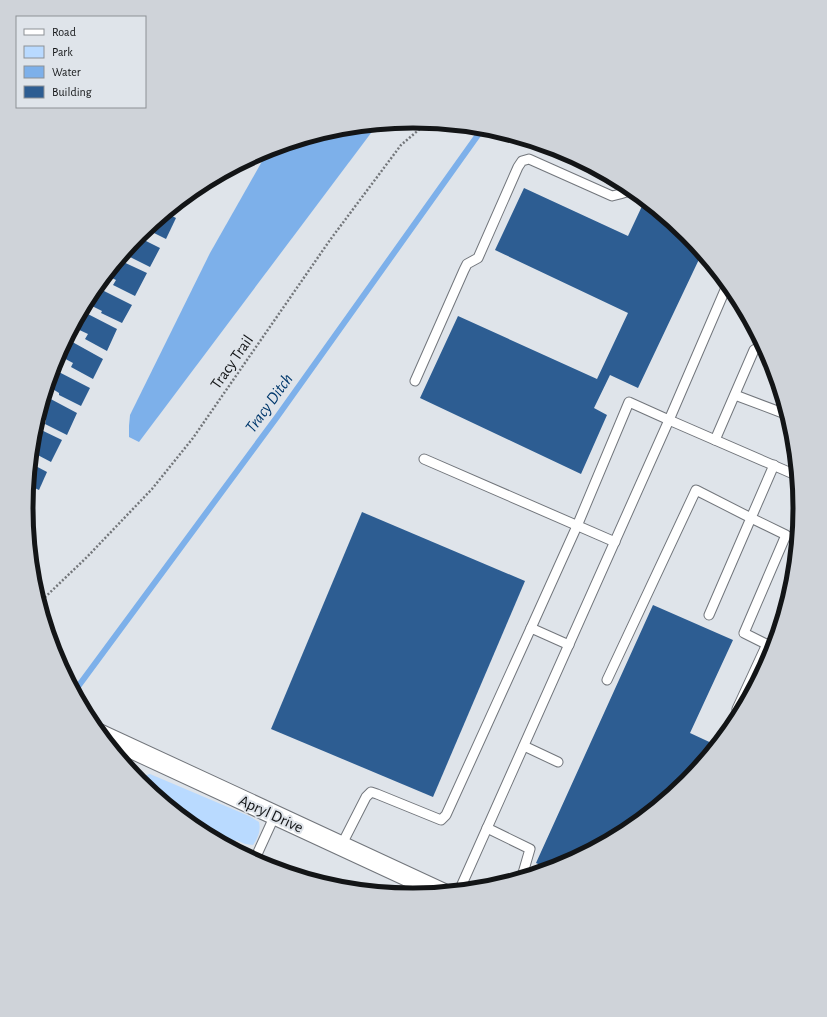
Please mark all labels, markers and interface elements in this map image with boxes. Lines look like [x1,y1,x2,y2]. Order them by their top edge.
legend [16,16,146,108]
text: Road [52,26,76,38]
text: Park [52,46,73,58]
text: Water [52,66,81,78]
text: Building [52,86,92,98]
street label: Tracy Trail [208,332,257,393]
water label: Tracy Ditch [242,370,296,436]
street label: Apryl Drive [236,792,306,837]

